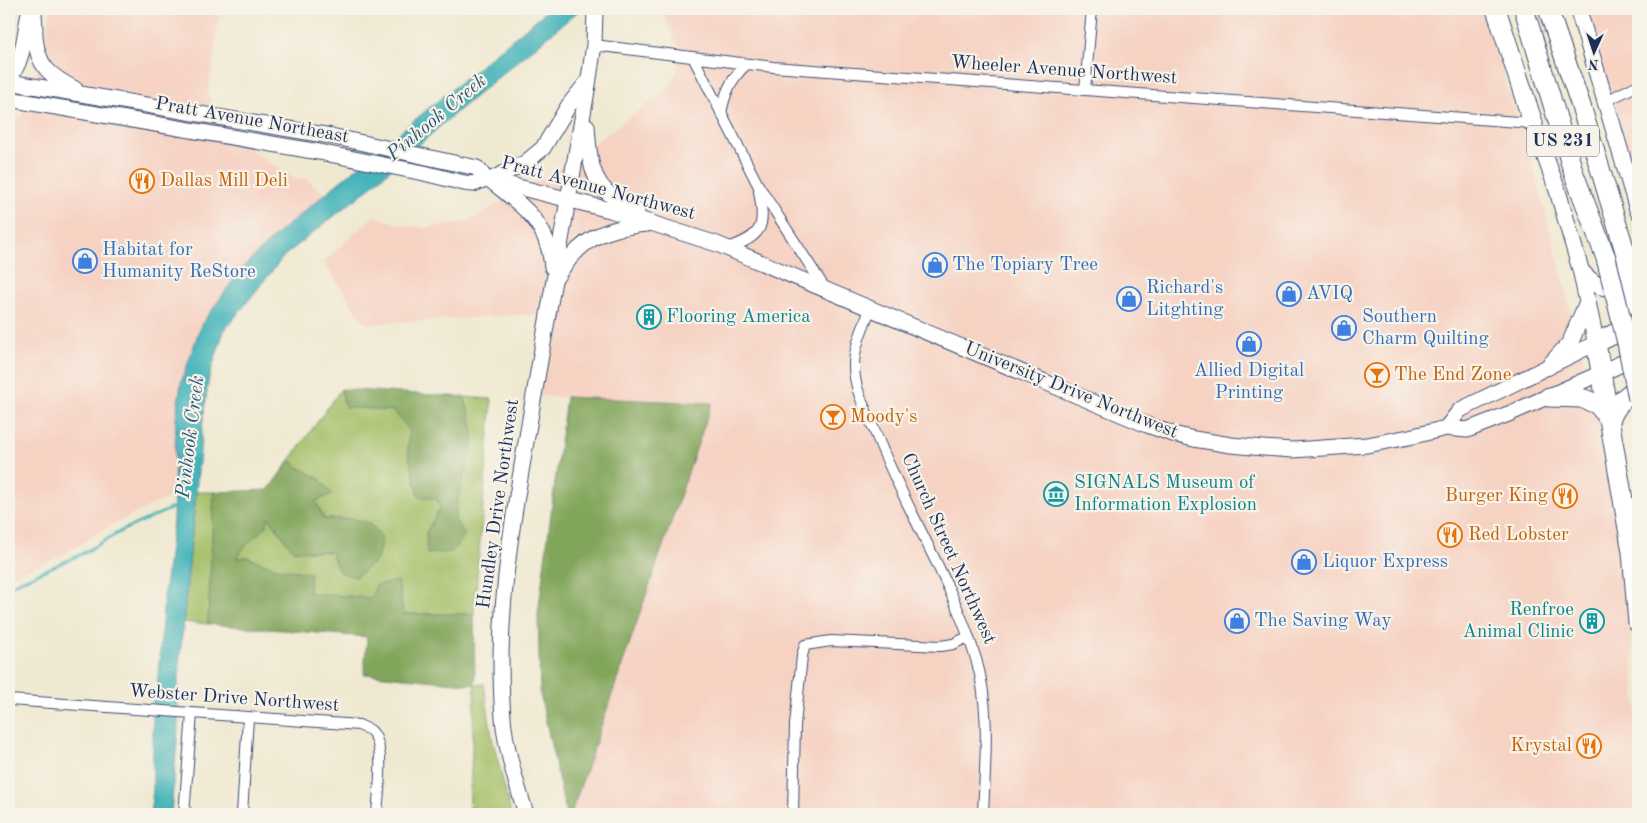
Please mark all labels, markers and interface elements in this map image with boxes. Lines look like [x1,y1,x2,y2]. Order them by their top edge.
north arrow [1570,28,1620,78]
street label: Wheeler Avenue Northwest [950,54,1178,88]
text: N [1587,57,1599,71]
water label: Pinhook Creek [382,71,491,166]
street label: Pratt Avenue Northeast [154,95,350,147]
road number: US 231 [1527,125,1599,156]
street label: Pratt Avenue Northwest [499,154,697,224]
restaurant icon: Dallas Mill Deli [129,168,155,194]
place label: Dallas Mill Deli [160,172,288,191]
place label: Habitat for Humanity ReStore [102,241,256,282]
shop icon: Habitat for Humanity ReStore [72,248,98,274]
shop icon: The Topiary Tree [922,252,948,278]
place label: The Topiary Tree [952,256,1098,275]
place label: Richard's Litghting [1146,279,1224,320]
shop icon: AVIQ [1276,281,1302,307]
place label: AVIQ [1306,285,1353,304]
shop icon: Richard's Litghting [1116,286,1142,312]
building icon: Flooring America [636,304,662,330]
place label: Flooring America [666,308,811,327]
place label: Southern Charm Quilting [1362,308,1489,349]
shop icon: Southern Charm Quilting [1331,315,1357,341]
shop icon: Allied Digital Printing [1236,331,1262,357]
street label: University Drive Northwest [961,339,1181,443]
place label: Allied Digital Printing [1194,362,1304,403]
bar icon: The End Zone [1364,362,1390,388]
place label: The End Zone [1394,366,1511,385]
water label: Pinhook Creek [173,374,208,501]
street label: Hundley Drive Northwest [475,398,523,610]
bar icon: Moody's [820,404,846,430]
place label: Moody's [850,408,918,427]
street label: Church Street Northwest [897,451,999,647]
place label: SIGNALS Museum of Information Explosion [1074,474,1257,515]
museum icon: SIGNALS Museum of Information Explosion [1043,481,1069,507]
restaurant icon: Burger King [1552,483,1578,509]
place label: Burger King [1445,487,1549,506]
restaurant icon: Red Lobster [1437,522,1463,548]
place label: Red Lobster [1468,526,1569,545]
shop icon: Liquor Express [1291,549,1317,575]
place label: Liquor Express [1322,553,1448,572]
place label: Renfroe Animal Clinic [1463,601,1574,642]
shop icon: The Saving Way [1224,608,1250,634]
building icon: Renfroe Animal Clinic [1579,608,1605,634]
place label: The Saving Way [1254,612,1392,631]
street label: Webster Drive Northwest [128,682,340,716]
restaurant icon: Krystal [1576,733,1602,759]
place label: Krystal [1510,737,1572,756]

